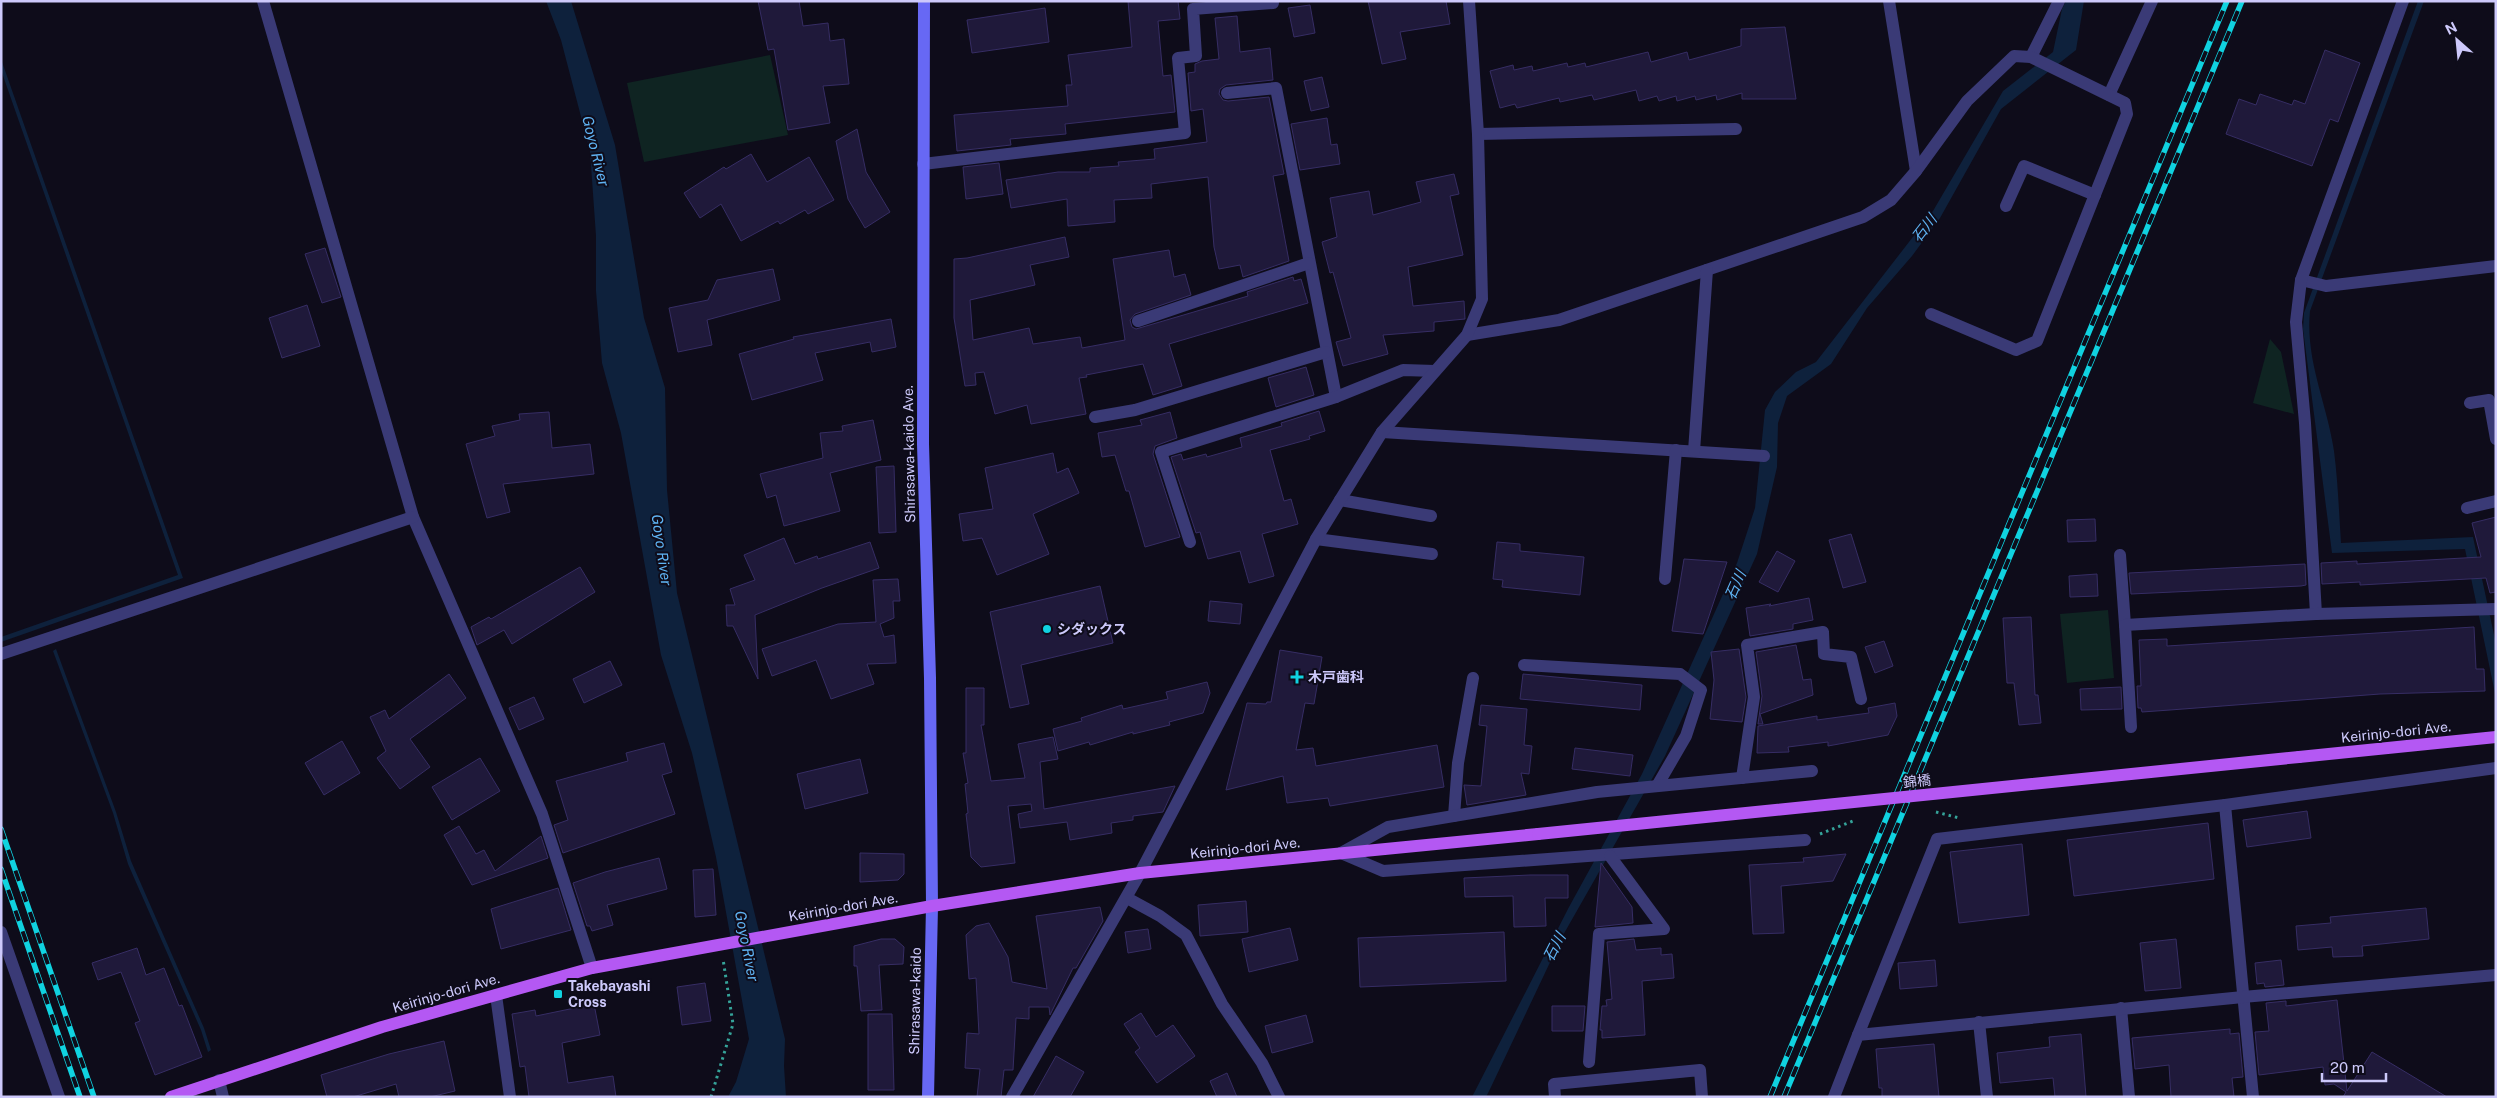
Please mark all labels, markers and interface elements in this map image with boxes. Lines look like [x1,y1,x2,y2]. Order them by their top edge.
north arrow [2432,15,2482,65]
text: N [2443,19,2460,38]
water label: Goyo River [579,114,613,188]
water label: 石川 [1908,209,1941,245]
street label: Shirasawa-kaido Ave. [900,385,918,523]
water label: Goyo River [649,513,675,587]
water label: 石川 [1721,566,1750,602]
place label: シダックス [1057,621,1127,637]
marker: シダックス [1041,623,1053,635]
place label: 木戸歯科 [1308,669,1364,685]
marker: 木戸歯科 [1290,670,1304,684]
street label: Keirinjo-dori Ave. [2340,718,2452,746]
street label: 錦橋 [1902,772,1932,790]
street label: Keirinjo-dori Ave. [1189,834,1301,862]
street label: Keirinjo-dori Ave. [787,890,899,924]
water label: Goyo River [732,909,762,983]
water label: 石川 [1540,928,1569,964]
street label: Shirasawa-kaido [906,947,924,1055]
street label: Keirinjo-dori Ave. [391,970,501,1016]
place label: Takebayashi Cross [568,978,651,1010]
marker: Takebayashi Cross [552,988,564,1000]
scale bar [2322,1050,2386,1082]
text: 20 m [2330,1059,2365,1076]

